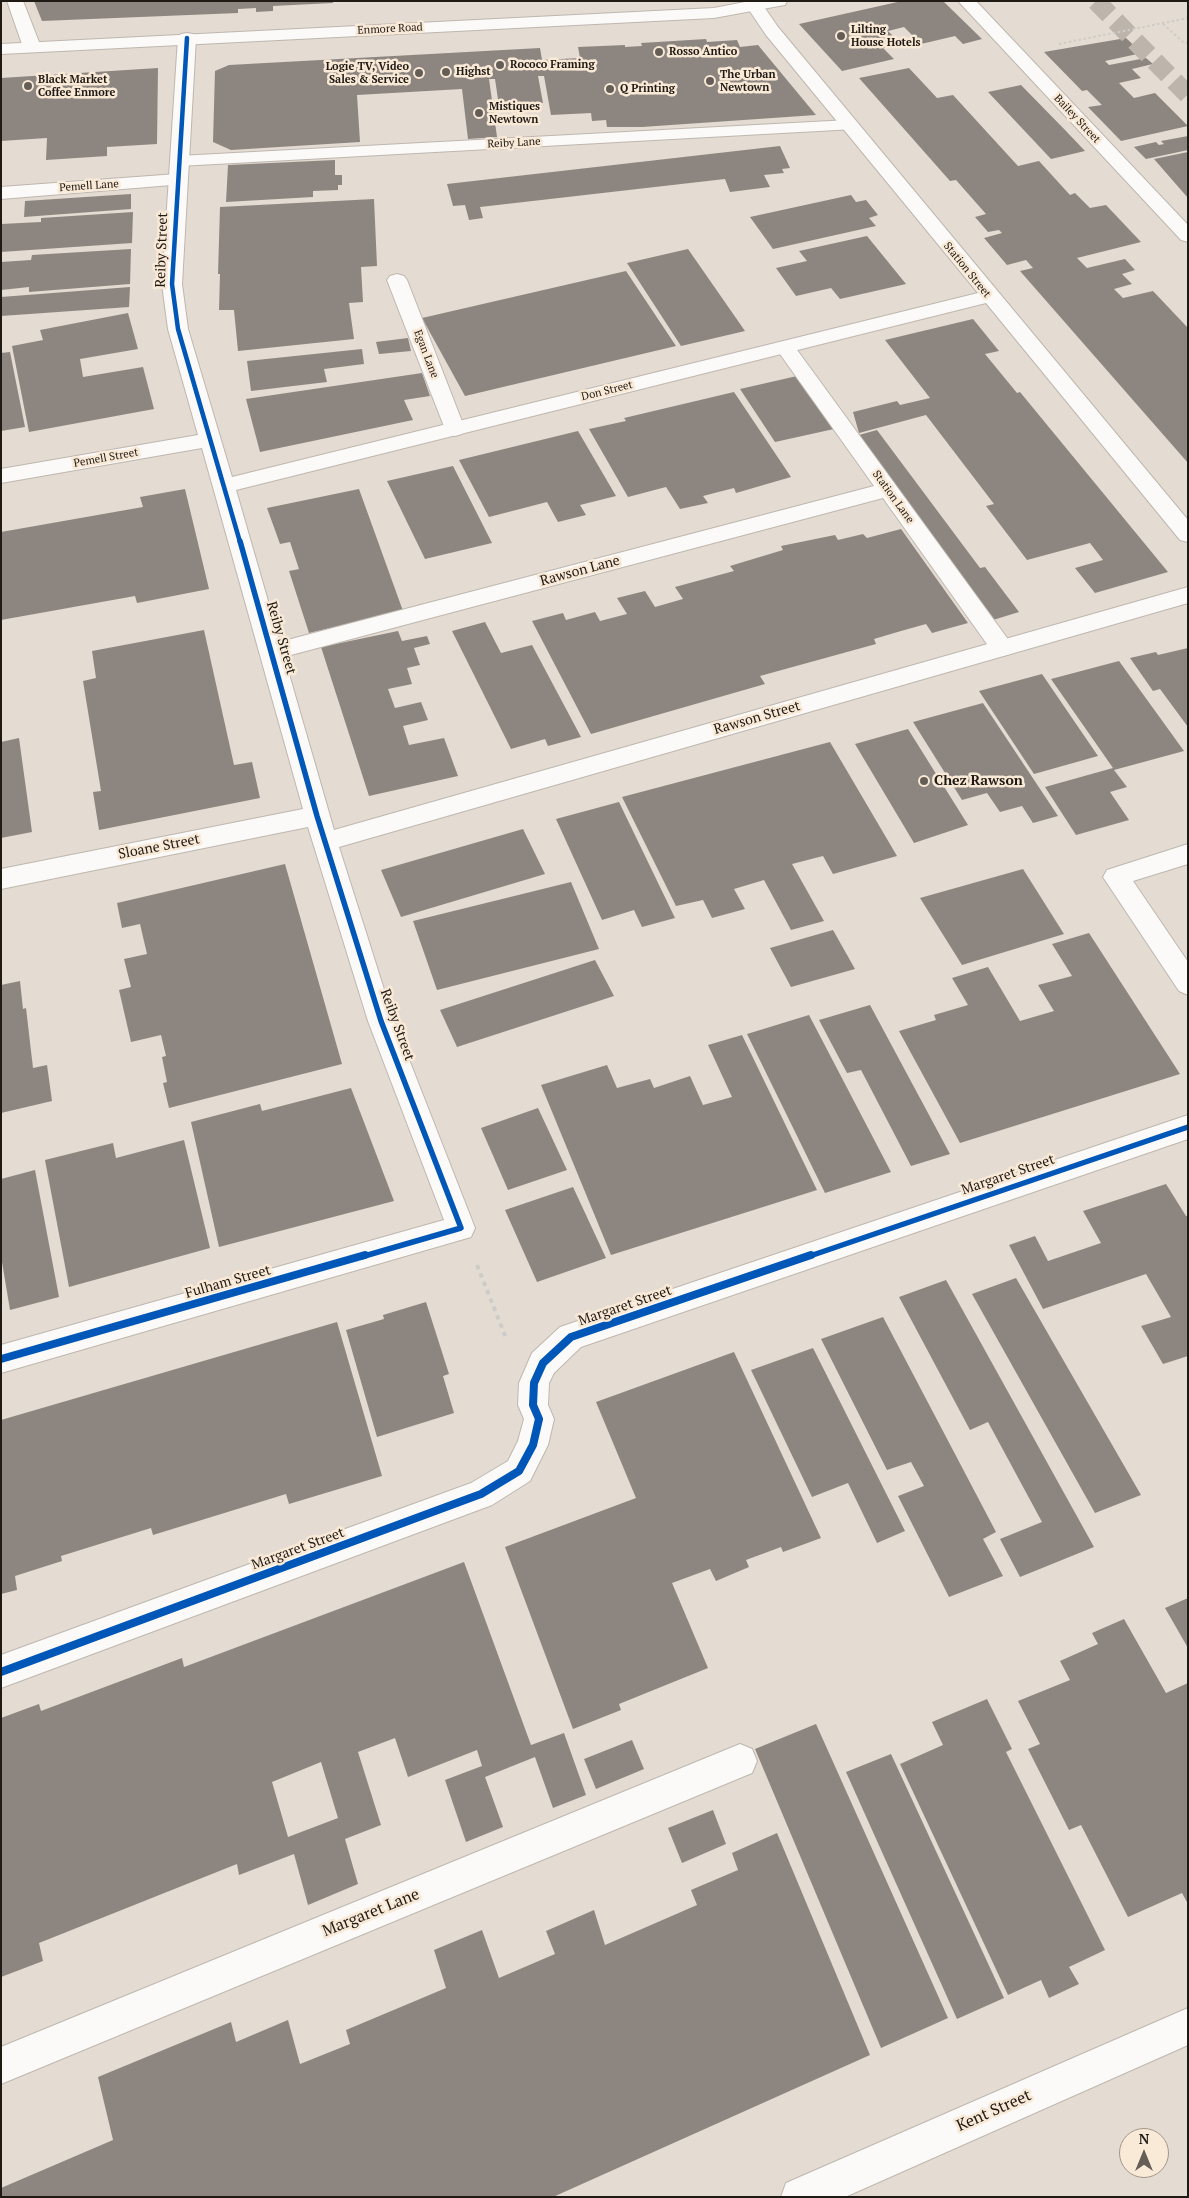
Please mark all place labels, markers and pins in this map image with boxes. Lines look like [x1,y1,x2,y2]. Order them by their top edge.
place label: Lilting House Hotels [851,23,921,49]
marker: Lilting House Hotels [835,30,847,42]
place label: Rosso Antico [669,45,737,59]
marker: Rosso Antico [653,46,665,58]
place label: Rococo Framing [510,58,595,72]
marker: Rococo Framing [494,59,506,71]
place label: Logie TV, Video Sales & Service [326,60,409,86]
place label: Highst [456,65,491,79]
marker: Highst [440,66,452,78]
marker: Logie TV, Video Sales & Service [413,67,425,79]
place label: The Urban Newtown [720,68,776,94]
place label: Black Market Coffee Enmore [38,73,115,99]
marker: The Urban Newtown [704,75,716,87]
marker: Black Market Coffee Enmore [22,80,34,92]
place label: Q Printing [620,82,675,96]
marker: Q Printing [604,83,616,95]
place label: Mistiques Newtown [489,100,540,126]
marker: Mistiques Newtown [473,107,485,119]
place label: Chez Rawson [934,773,1023,789]
marker: Chez Rawson [918,775,930,787]

